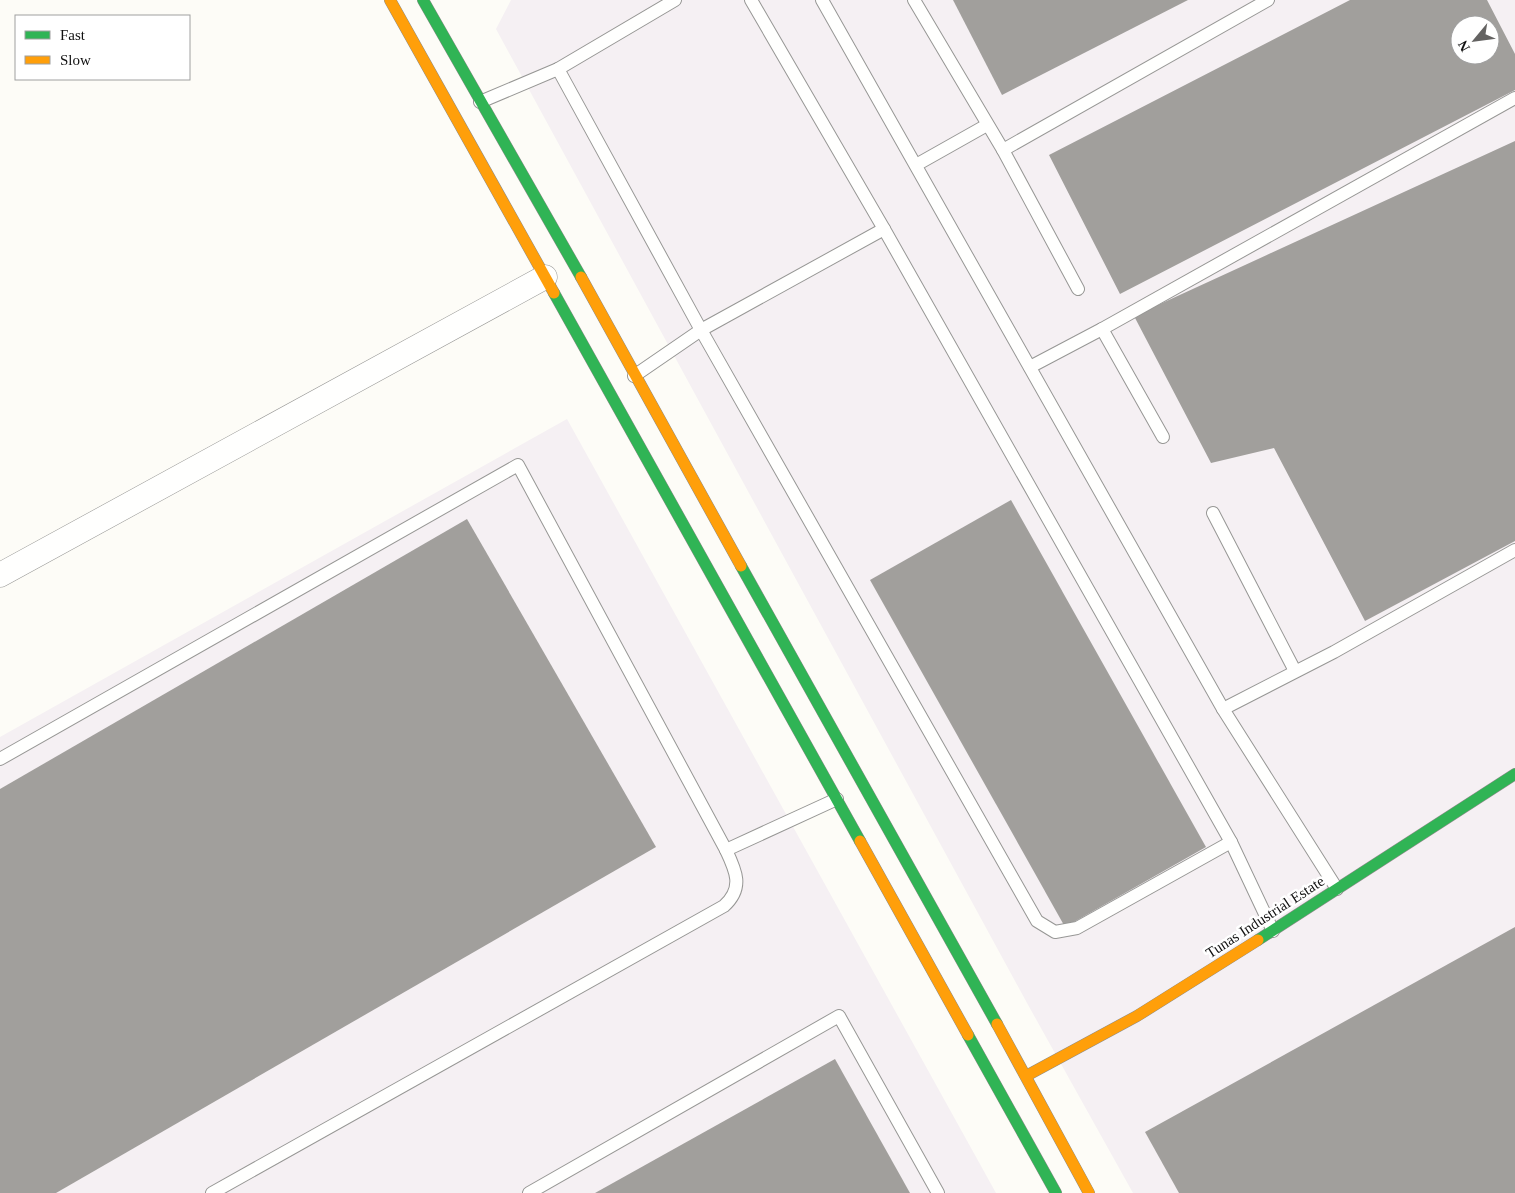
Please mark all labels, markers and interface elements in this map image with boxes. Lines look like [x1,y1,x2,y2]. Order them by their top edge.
legend [15,15,190,80]
north arrow [1450,15,1500,65]
text: Fast [60,27,86,43]
text: N [1455,38,1473,54]
text: Slow [60,52,91,68]
street label: Tunas Industrial Estate [1203,873,1327,961]

